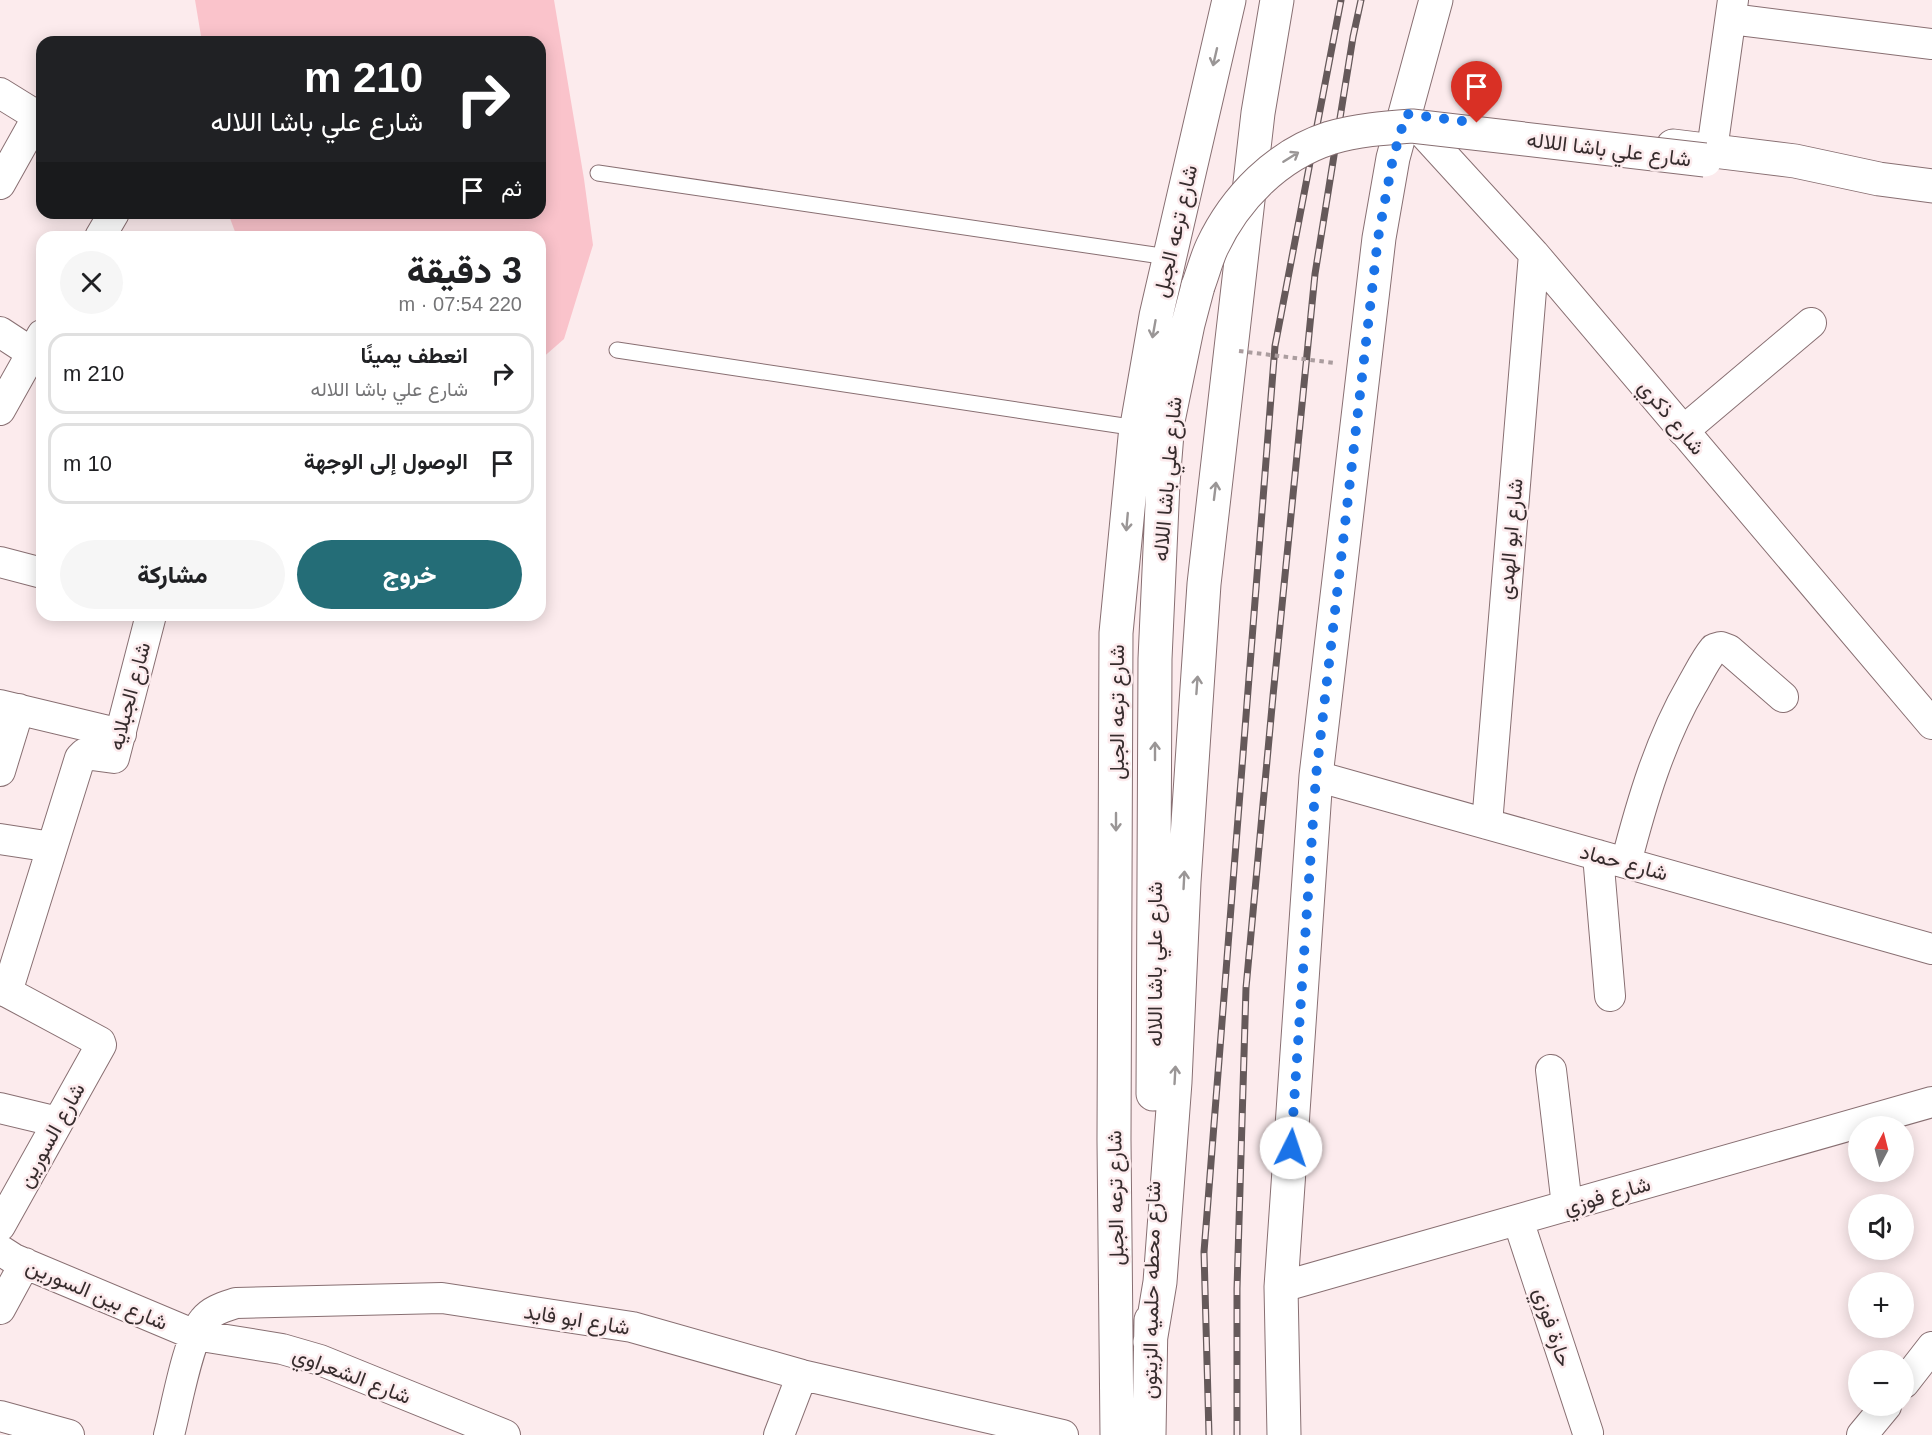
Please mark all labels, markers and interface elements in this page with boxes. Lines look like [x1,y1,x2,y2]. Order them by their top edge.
one-way arrow [1209,47,1221,66]
text: 210 m [304,54,423,101]
icon: right [444,60,522,138]
pin [1451,61,1502,123]
icon: arrive [1460,70,1493,103]
text: شارع علي باشا اللاله [211,107,423,137]
street label: شارع علي باشا اللاله [1525,128,1692,176]
one-way arrow [1283,151,1299,163]
street label: شارع ترعه الجبل [1149,163,1204,300]
icon: arrive [456,174,489,207]
text: ثم [501,176,522,201]
text: 3 دقيقة [407,250,522,291]
button: close [60,251,123,314]
text: 220 m · 07:54 [399,293,522,315]
one-way arrow [1148,319,1159,338]
text: انعطف يمينًا [360,343,468,368]
icon: right [486,357,519,390]
text: 210 m [63,361,124,386]
street label: شارع ذكري [1630,375,1710,463]
text: شارع علي باشا اللاله [311,378,468,400]
street label: شارع علي باشا اللاله [1148,396,1192,563]
icon: arrive [486,447,519,480]
text: الوصول إلى الوجهة [304,449,468,474]
text: 10 m [63,451,112,476]
street label: شارع ابو الهدى [1493,477,1530,601]
one-way arrow [1210,482,1221,502]
one-way arrow [1121,512,1132,531]
button: مشاركة [60,540,285,609]
button: خروج [297,540,522,609]
street label: شارع الجبلايه [104,640,157,753]
street label: شارع ترعه الجبل [1105,644,1131,780]
one-way arrow [1192,676,1203,696]
one-way arrow [1149,742,1161,762]
one-way arrow [1110,811,1121,831]
street label: شارع حماد [1577,839,1670,888]
one-way arrow [1179,870,1190,890]
street label: شارع علي باشا اللاله [1143,881,1172,1047]
one-way arrow [1170,1065,1181,1085]
street label: شارع السورين [13,1079,92,1193]
position arrow [1259,1116,1323,1180]
north arrow [1848,1116,1914,1182]
map controls [1848,1116,1914,1416]
street label: شارع ترعه الجبل [1102,1130,1131,1266]
street label: شارع فوزي [1561,1172,1655,1224]
street label: شارع محطه حلميه الزيتون [1138,1181,1167,1399]
button: sound [1848,1194,1914,1260]
street label: شارع بين السورين [22,1254,171,1337]
button: + [1848,1272,1914,1338]
street label: حارة فوزي [1524,1285,1577,1371]
street label: شارع ابو فايد [522,1299,632,1342]
street label: شارع الشعراوي [288,1342,414,1414]
button: − [1848,1350,1914,1416]

